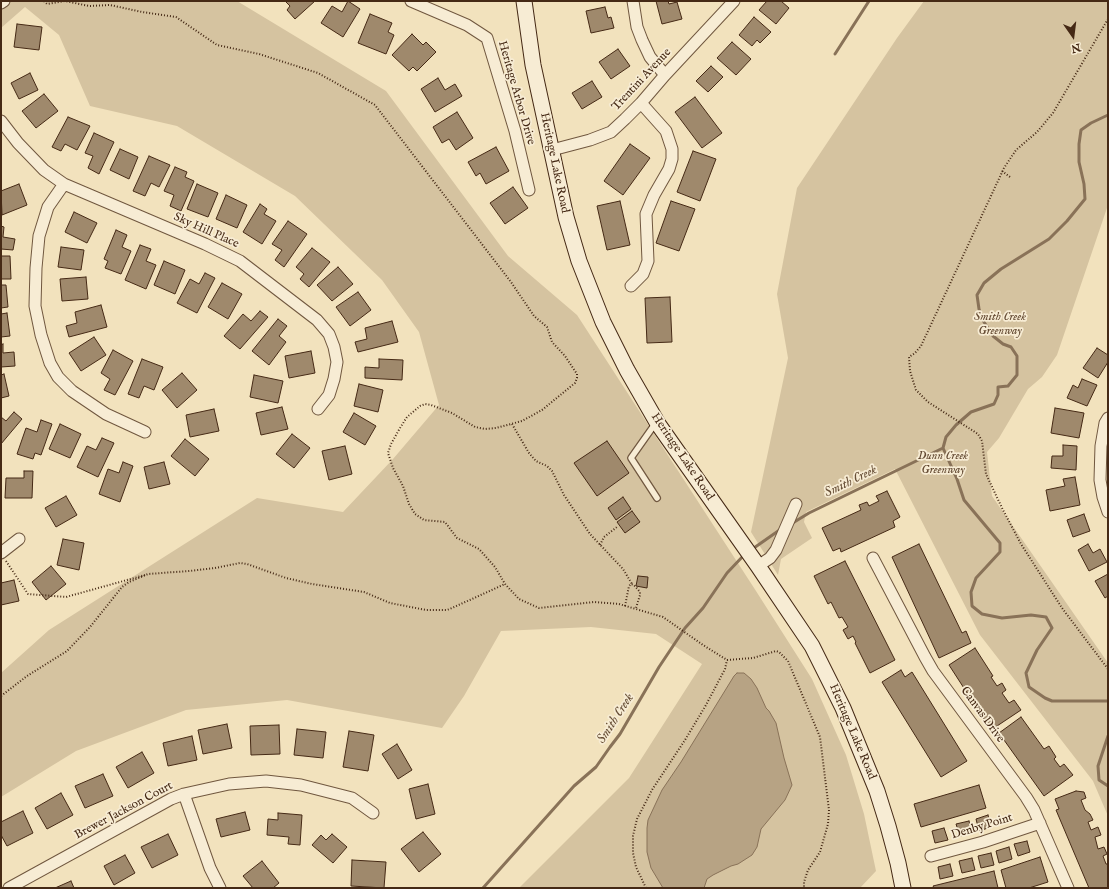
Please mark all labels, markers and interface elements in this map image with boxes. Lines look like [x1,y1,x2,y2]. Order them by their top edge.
north arrow [1053,16,1093,56]
street label: Heritage Arbor Drive [494,39,538,147]
text: N [1070,40,1082,56]
street label: Trentini Avenue [609,46,675,114]
street label: Heritage Lake Road [536,111,572,215]
street label: Sky Hill Place [171,210,241,252]
park label: Smith Creek Greenway [974,311,1026,339]
street label: Heritage Lake Road [647,410,717,504]
park label: Dunn Creek Greenway [918,450,968,478]
water label: Smith Creek [822,463,880,501]
street label: Heritage Lake Road [825,682,879,782]
street label: Canvas Drive [957,684,1007,746]
water label: Smith Creek [594,691,638,747]
street label: Brewer Jackson Court [73,779,175,843]
street label: Denby Point [950,811,1014,843]

